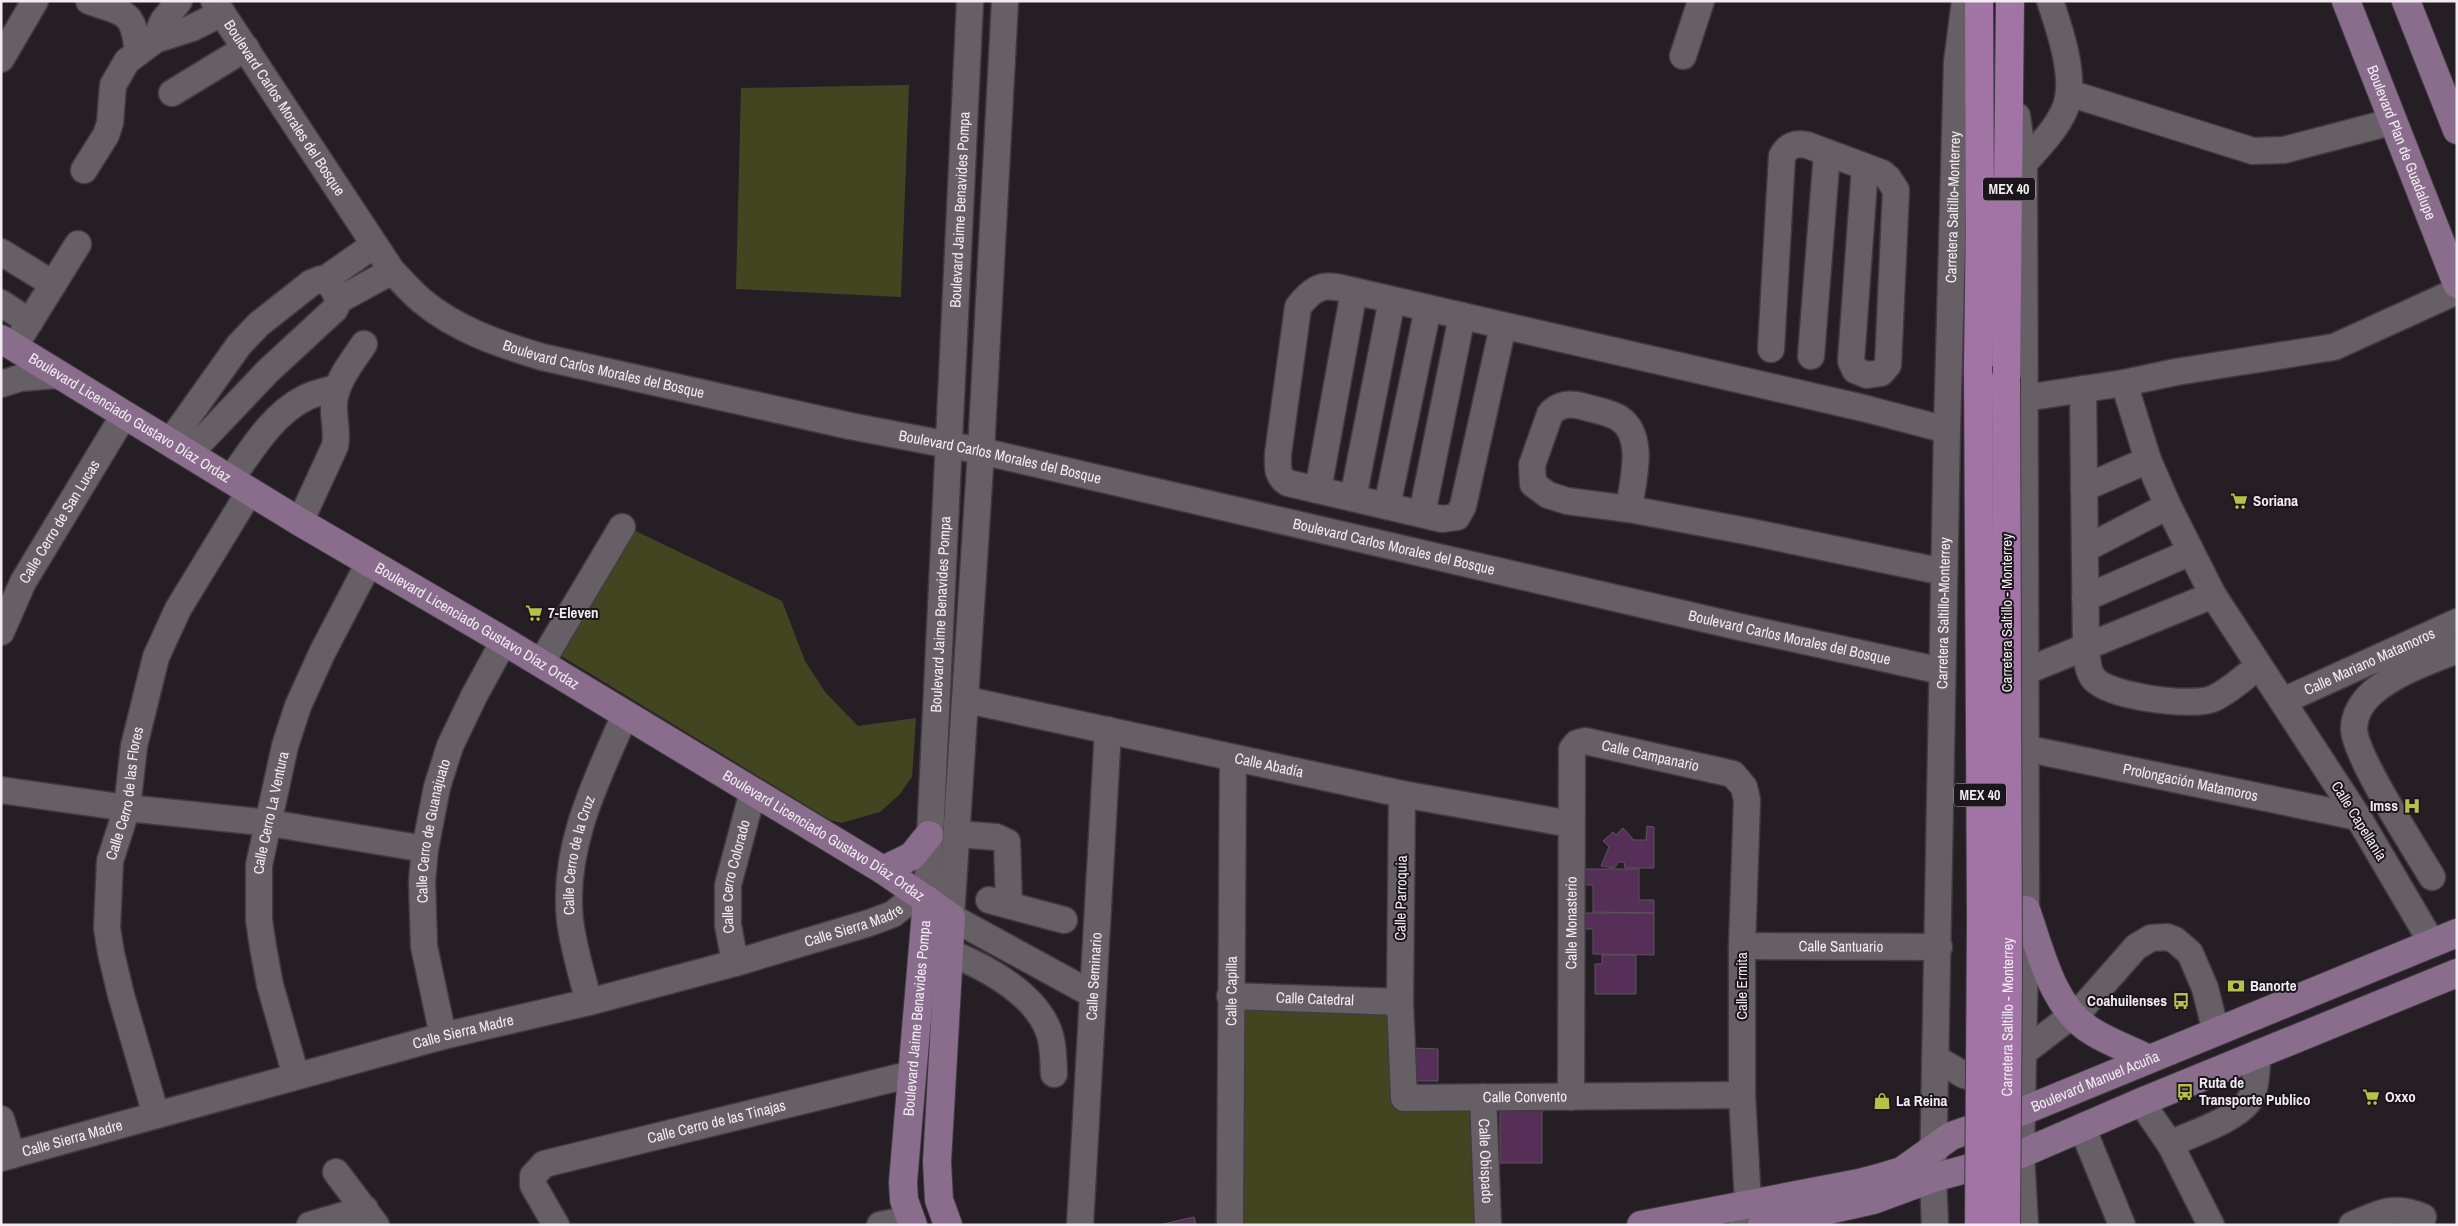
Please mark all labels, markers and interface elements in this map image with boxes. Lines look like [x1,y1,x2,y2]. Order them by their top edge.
street label: Boulevard Carlos Morales del Bosque [219,16,351,200]
street label: Boulevard Plan de Guadalupe [2362,62,2442,223]
street label: Boulevard Jaime Benavides Pompa [944,111,975,308]
street label: Carretera Saltillo-Monterrey [1940,130,1965,283]
road number: MEX 40 [1983,178,2035,200]
street label: Boulevard Carlos Morales del Bosque [500,334,707,403]
street label: Boulevard Licenciado Gustavo Díaz Ordaz [25,347,235,487]
street label: Boulevard Carlos Morales del Bosque [897,425,1104,489]
street label: Calle Cerro de San Lucas [14,456,104,587]
place label: Soriana [2253,490,2298,511]
supermarket icon: Soriana [2229,491,2249,511]
street label: Boulevard Carlos Morales del Bosque [1291,513,1497,580]
street label: Boulevard Jaime Benavides Pompa [925,516,955,713]
street label: Carretera Saltillo - Monterrey [1996,533,2017,692]
street label: Carretera Saltillo-Monterrey [1931,536,1955,689]
street label: Boulevard Licenciado Gustavo Díaz Ordaz [371,557,584,694]
place label: 7-Eleven [548,602,599,623]
supermarket icon: 7-Eleven [524,603,544,623]
street label: Boulevard Carlos Morales del Bosque [1686,604,1893,670]
street label: Calle Mariano Matamoros [2300,622,2438,700]
street label: Calle Cerro de las Flores [100,724,148,863]
street label: Calle Campanario [1600,734,1701,776]
street label: Calle Abadía [1233,747,1306,782]
street label: Calle Cerro La Ventura [248,749,294,874]
street label: Calle Cerro de Guanajuato [411,756,455,904]
street label: Prolongación Matamoros [2121,758,2260,806]
street label: Boulevard Licenciado Gustavo Díaz Ordaz [719,765,929,906]
street label: Calle Capellanía [2327,777,2392,865]
road number: MEX 40 [1954,784,2006,806]
street label: Calle Cerro de la Cruz [558,792,600,916]
place label: Imss [2370,795,2398,816]
hospital icon: Imss [2402,796,2422,816]
street label: Calle Cerro Colorado [717,817,755,935]
street label: Calle Parroquia [1389,855,1412,941]
street label: Calle Monasterio [1560,876,1582,970]
street label: Calle Sierra Madre [802,899,908,952]
street label: Boulevard Jaime Benavides Pompa [898,919,935,1117]
street label: Calle Seminario [1081,932,1107,1021]
street label: Calle Santuario [1799,935,1884,957]
street label: Carretera Saltillo - Monterrey [1996,937,2018,1096]
street label: Calle Ermita [1731,952,1752,1020]
street label: Calle Capilla [1220,956,1242,1026]
place label: Banorte [2250,975,2297,996]
bank icon: Banorte [2226,976,2246,996]
street label: Calle Catedral [1276,987,1354,1010]
place label: Coahuilenses [2087,990,2167,1011]
bus stop icon: Coahuilenses [2171,991,2191,1011]
street label: Calle Sierra Madre [410,1009,516,1054]
street label: Boulevard Manuel Acuña [2028,1045,2162,1117]
place label: Ruta de Transporte Publico [2199,1072,2310,1110]
bus stop icon: Ruta de Transporte Publico [2175,1082,2195,1102]
street label: Calle Convento [1483,1086,1567,1107]
place label: Oxxo [2385,1086,2416,1107]
supermarket icon: Oxxo [2361,1087,2381,1107]
place label: La Reina [1896,1090,1947,1111]
shop icon: La Reina [1872,1091,1892,1111]
street label: Calle Cerro de las Tinajas [645,1094,788,1148]
street label: Calle Sierra Madre [20,1114,125,1162]
street label: Calle Obispado [1474,1118,1498,1204]

